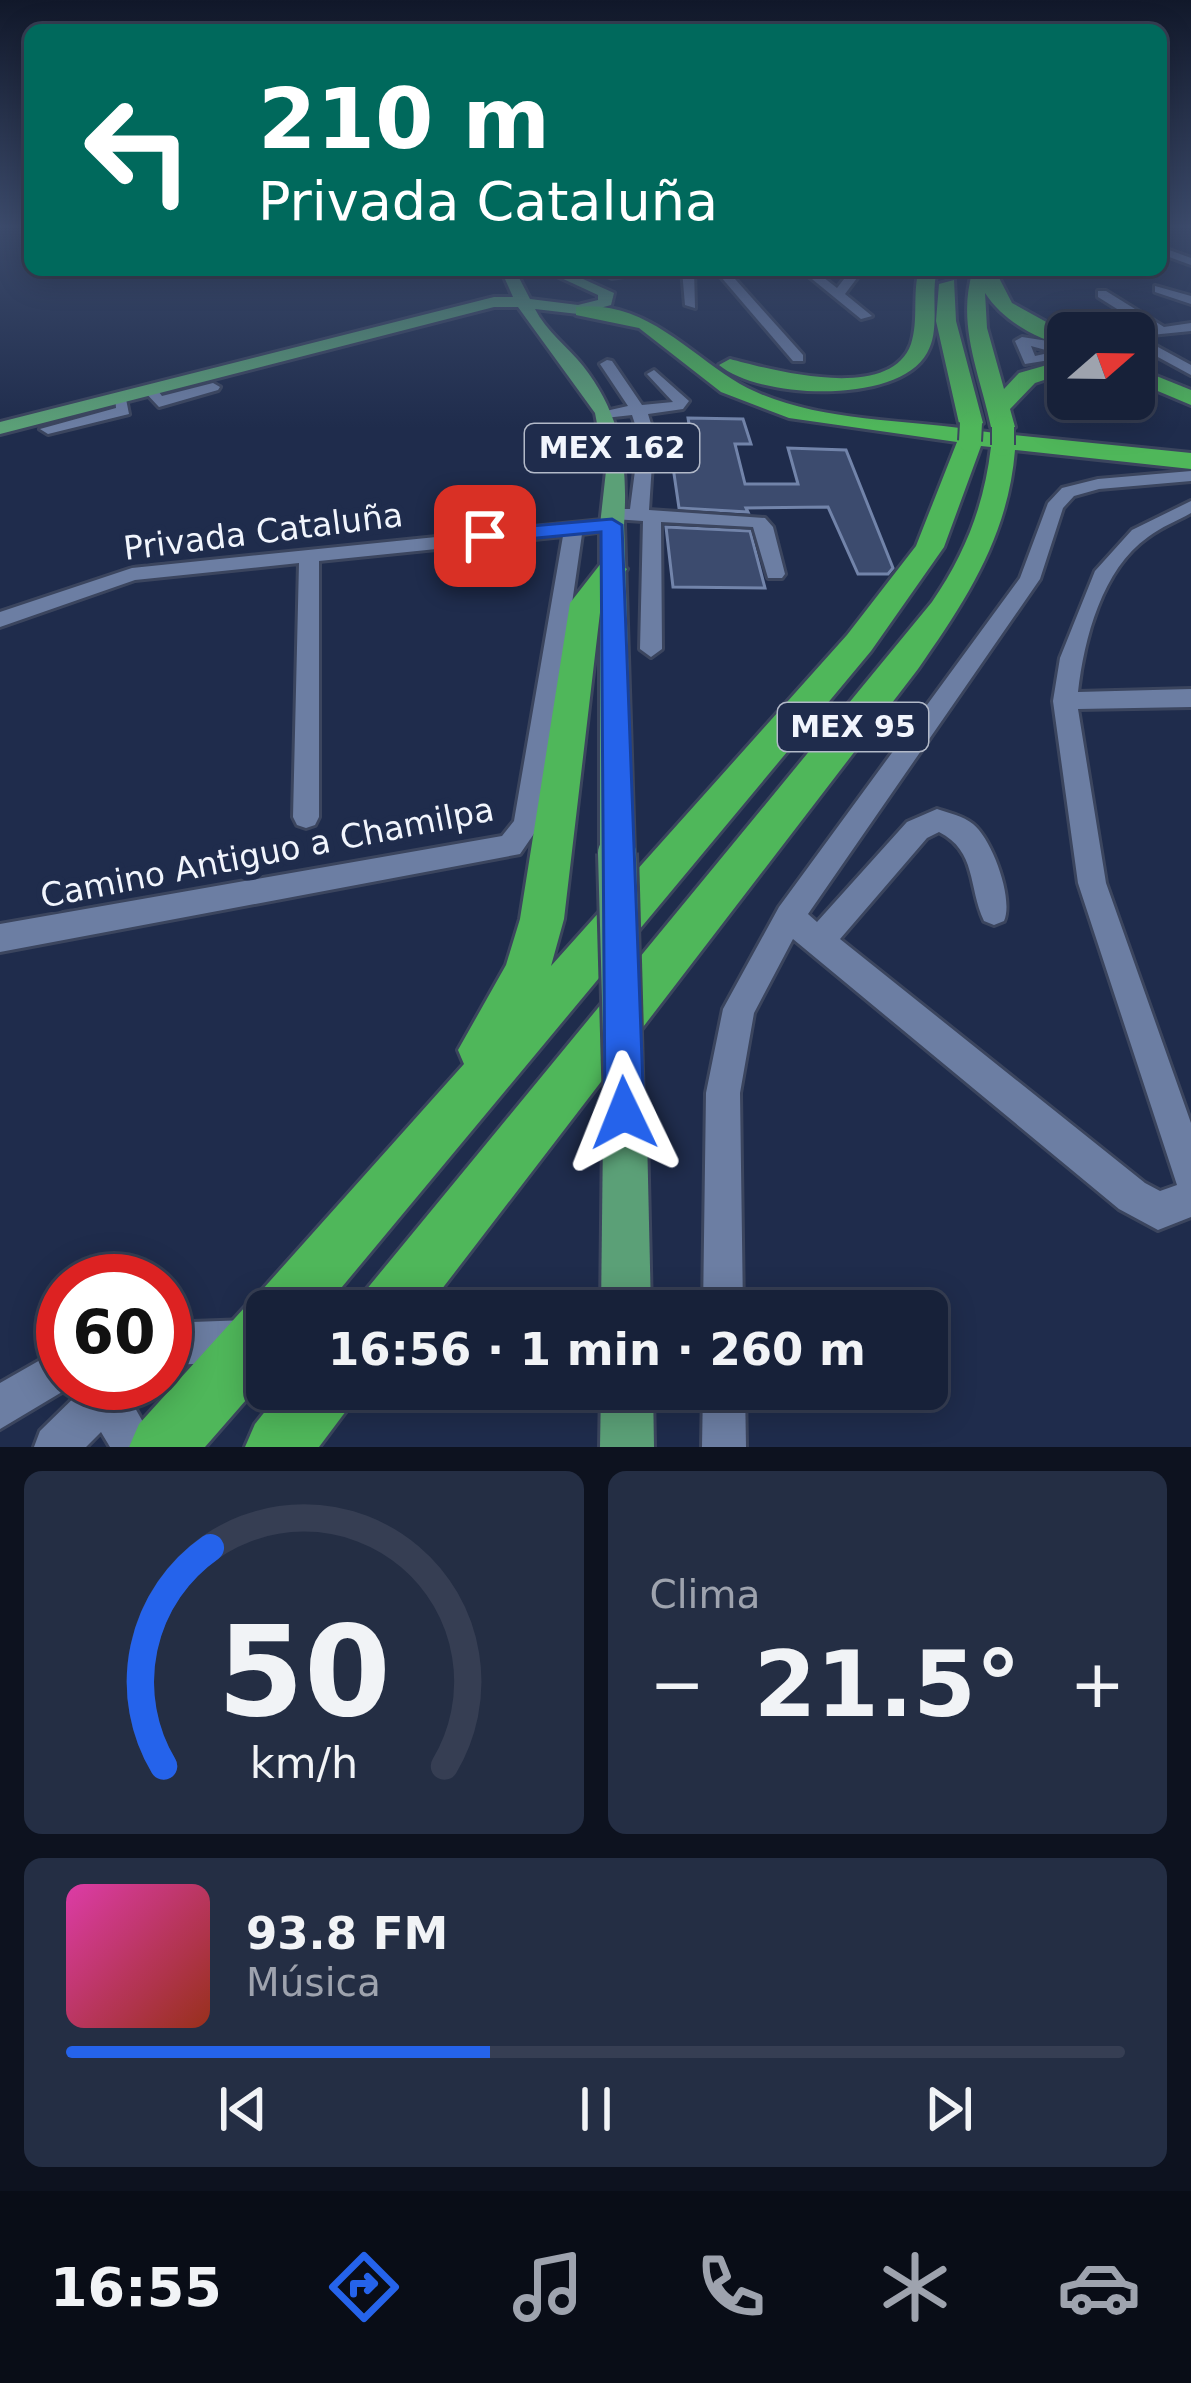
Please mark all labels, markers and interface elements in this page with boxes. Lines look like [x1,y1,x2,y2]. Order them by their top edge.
text: 210 m [258,70,550,168]
icon: left [60,72,216,228]
text: Privada Cataluña [258,170,718,233]
north arrow [1047,312,1155,420]
map controls [1047,312,1155,420]
road number: MEX 162 [525,424,699,472]
pin [434,485,536,587]
street label: Privada Cataluña [121,495,405,568]
icon: arrive [452,503,518,569]
road number: MEX 95 [778,703,928,751]
street label: Camino Antiguo a Chamilpa [37,789,497,916]
position arrow [561,1050,687,1176]
speed limit sign: 60 [36,1254,192,1410]
text: 16:56 · 1 min · 260 m [328,1323,866,1376]
text: Clima [650,1572,760,1617]
text: 50 [217,1599,391,1744]
text: 21.5° [754,1632,1021,1737]
text: − [650,1646,705,1723]
text: + [1070,1646,1125,1723]
text: km/h [250,1737,358,1787]
text: 93.8 FM [246,1907,448,1960]
text: Música [246,1960,381,2005]
icon: previous [210,2076,276,2142]
icon: pause [563,2076,629,2142]
icon: next [916,2076,982,2142]
icon: directions [322,2245,406,2329]
icon: music [506,2245,590,2329]
icon: phone [689,2245,773,2329]
icon: climate [873,2245,957,2329]
icon: car [1057,2245,1141,2329]
text: 16:55 [50,2256,222,2319]

